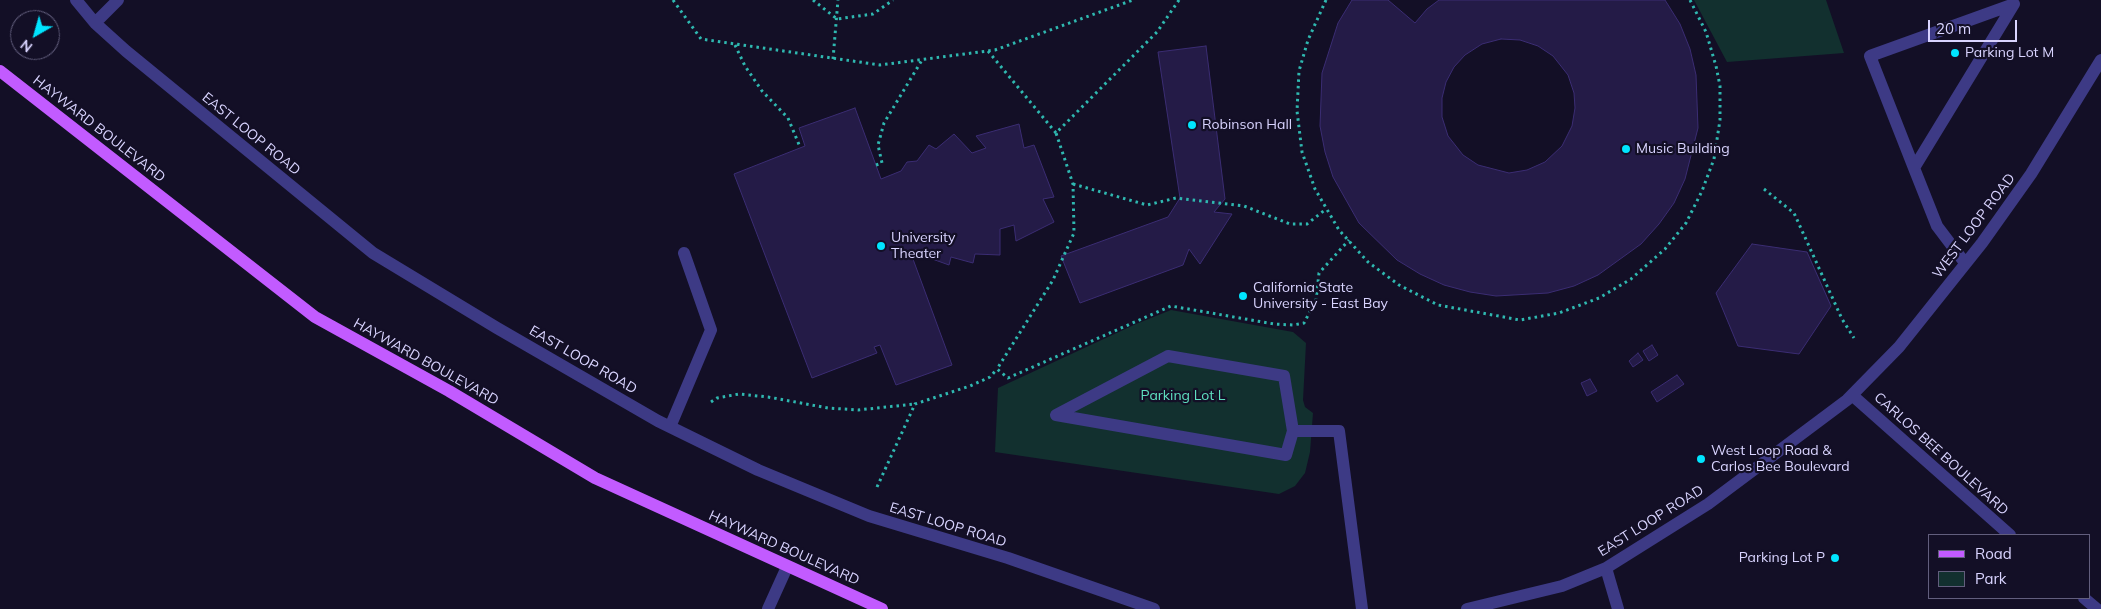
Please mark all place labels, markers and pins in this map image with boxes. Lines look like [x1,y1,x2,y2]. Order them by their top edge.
place label: Parking Lot M [1965,45,2054,61]
marker: Parking Lot M [1949,47,1961,59]
place label: Robinson Hall [1202,117,1292,133]
marker: Robinson Hall [1186,119,1198,131]
place label: Music Building [1636,141,1730,157]
marker: Music Building [1620,143,1632,155]
place label: University Theater [891,230,955,262]
marker: University Theater [875,240,887,252]
place label: California State University - East Bay [1253,280,1388,312]
marker: California State University - East Bay [1237,290,1249,302]
place label: West Loop Road & Carlos Bee Boulevard [1711,443,1850,476]
marker: West Loop Road & Carlos Bee Boulevard [1695,453,1707,465]
place label: Parking Lot P [1739,550,1825,566]
marker: Parking Lot P [1829,552,1841,564]

